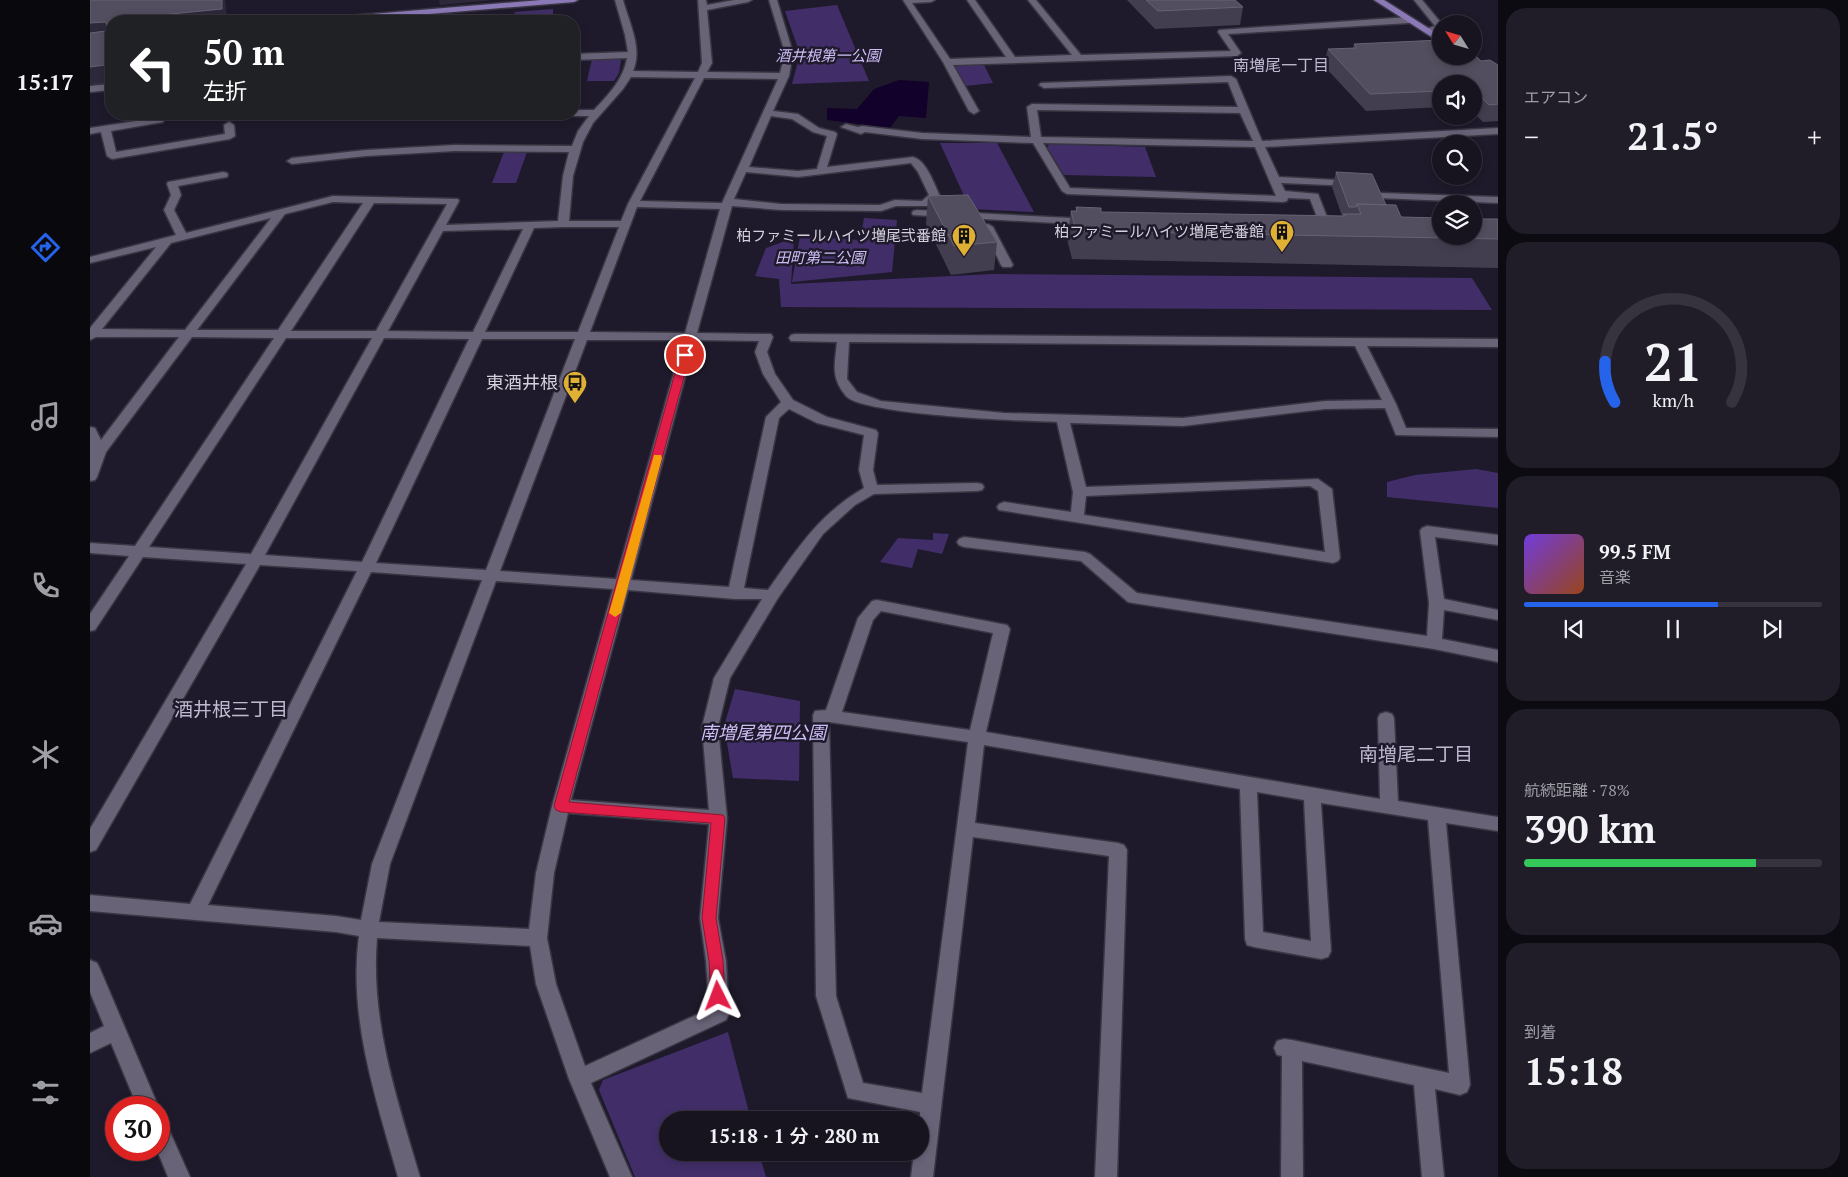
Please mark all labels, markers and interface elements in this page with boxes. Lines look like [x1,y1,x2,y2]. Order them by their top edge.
north arrow [1432,15,1482,65]
map controls [1432,15,1482,245]
text: 50 m [203,29,284,75]
icon: left [120,35,185,100]
park label: 酒井根第一公園 [775,45,882,65]
district label: 南増尾一丁目 [1233,54,1329,76]
text: 15:17 [16,67,74,96]
button: sound [1432,75,1482,125]
text: 左折 [203,76,247,105]
text: エアコン [1524,86,1588,108]
text: 21.5° [1627,111,1719,161]
text: − [1524,118,1539,155]
text: + [1807,118,1822,155]
button: search [1432,135,1482,185]
button: layers [1432,195,1482,245]
building icon: 柏ファミールハイツ増尾壱番館 [1269,219,1295,253]
place label: 柏ファミールハイツ増尾壱番館 [1054,221,1264,241]
building icon: 柏ファミールハイツ増尾弐番館 [951,223,977,257]
place label: 柏ファミールハイツ増尾弐番館 [736,225,946,245]
icon: directions [28,230,63,265]
park label: 田町第二公園 [775,247,867,267]
text: 21 [1644,327,1702,396]
pin [664,334,706,376]
icon: arrive [671,341,699,369]
place label: 東酒井根 [486,370,558,394]
bus stop icon: 東酒井根 [562,370,588,404]
text: km/h [1652,388,1694,412]
icon: music [28,399,63,434]
text: 99.5 FM [1599,539,1671,564]
text: 音楽 [1599,566,1631,588]
icon: phone [28,568,63,603]
icon: previous [1560,615,1588,643]
icon: pause [1659,615,1687,643]
icon: next [1758,615,1786,643]
district label: 酒井根三丁目 [174,696,288,721]
park label: 南増尾第四公園 [700,720,829,744]
icon: climate [28,737,63,772]
district label: 南増尾二丁目 [1359,741,1473,766]
text: 航続距離 · 78% [1524,779,1630,801]
text: 390 km [1524,804,1656,854]
icon: car [28,906,63,941]
position arrow [691,969,743,1021]
text: 到着 [1524,1021,1556,1043]
text: 15:18 [1524,1046,1623,1096]
icon: filters [28,1075,63,1110]
speed limit sign: 30 [105,1096,170,1161]
text: 15:18 · 1 分 · 280 m [709,1123,879,1148]

